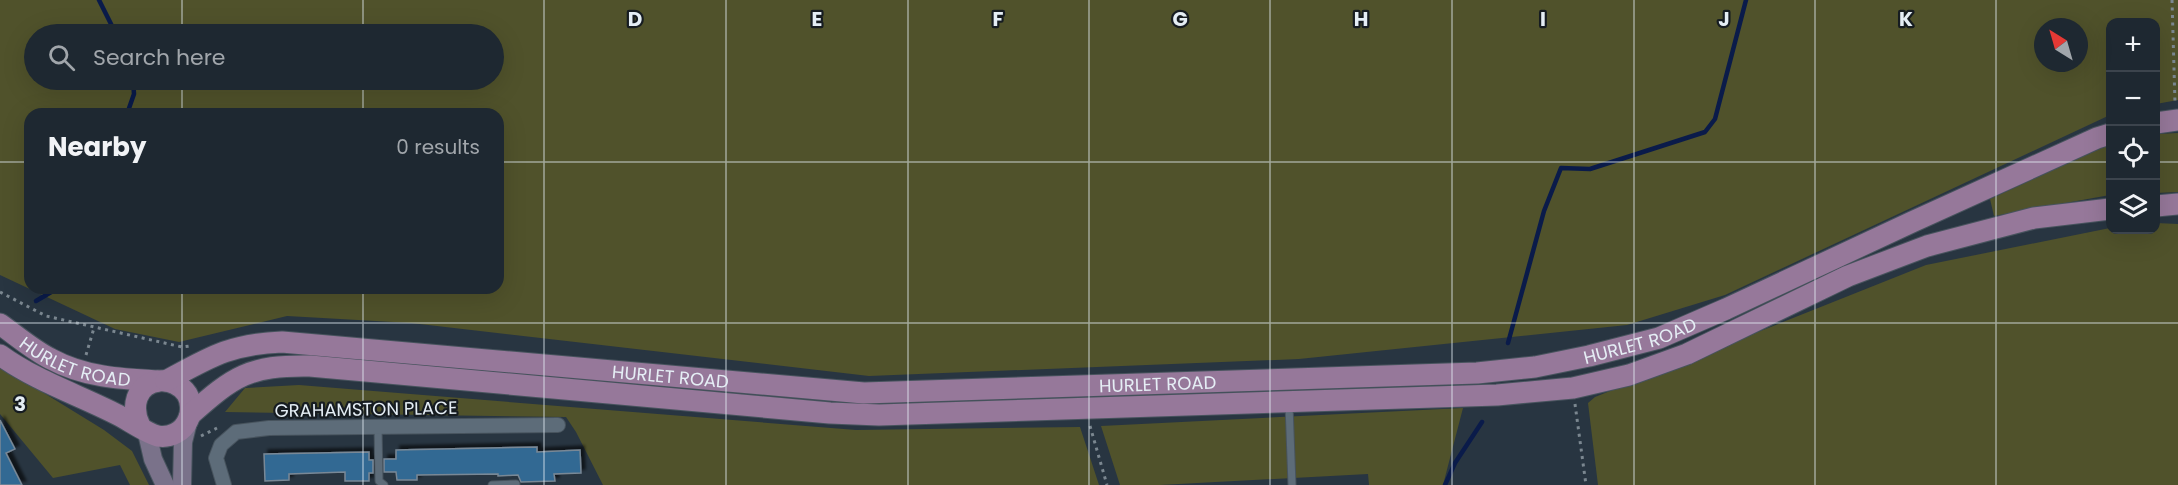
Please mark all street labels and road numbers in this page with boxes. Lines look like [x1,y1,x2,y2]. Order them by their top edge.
street label: HURLET ROAD [1581,311,1700,369]
street label: HURLET ROAD [15,330,132,392]
street label: HURLET ROAD [611,358,730,394]
street label: HURLET ROAD [1099,369,1217,398]
street label: GRAHAMSTON PLACE [275,395,457,423]

